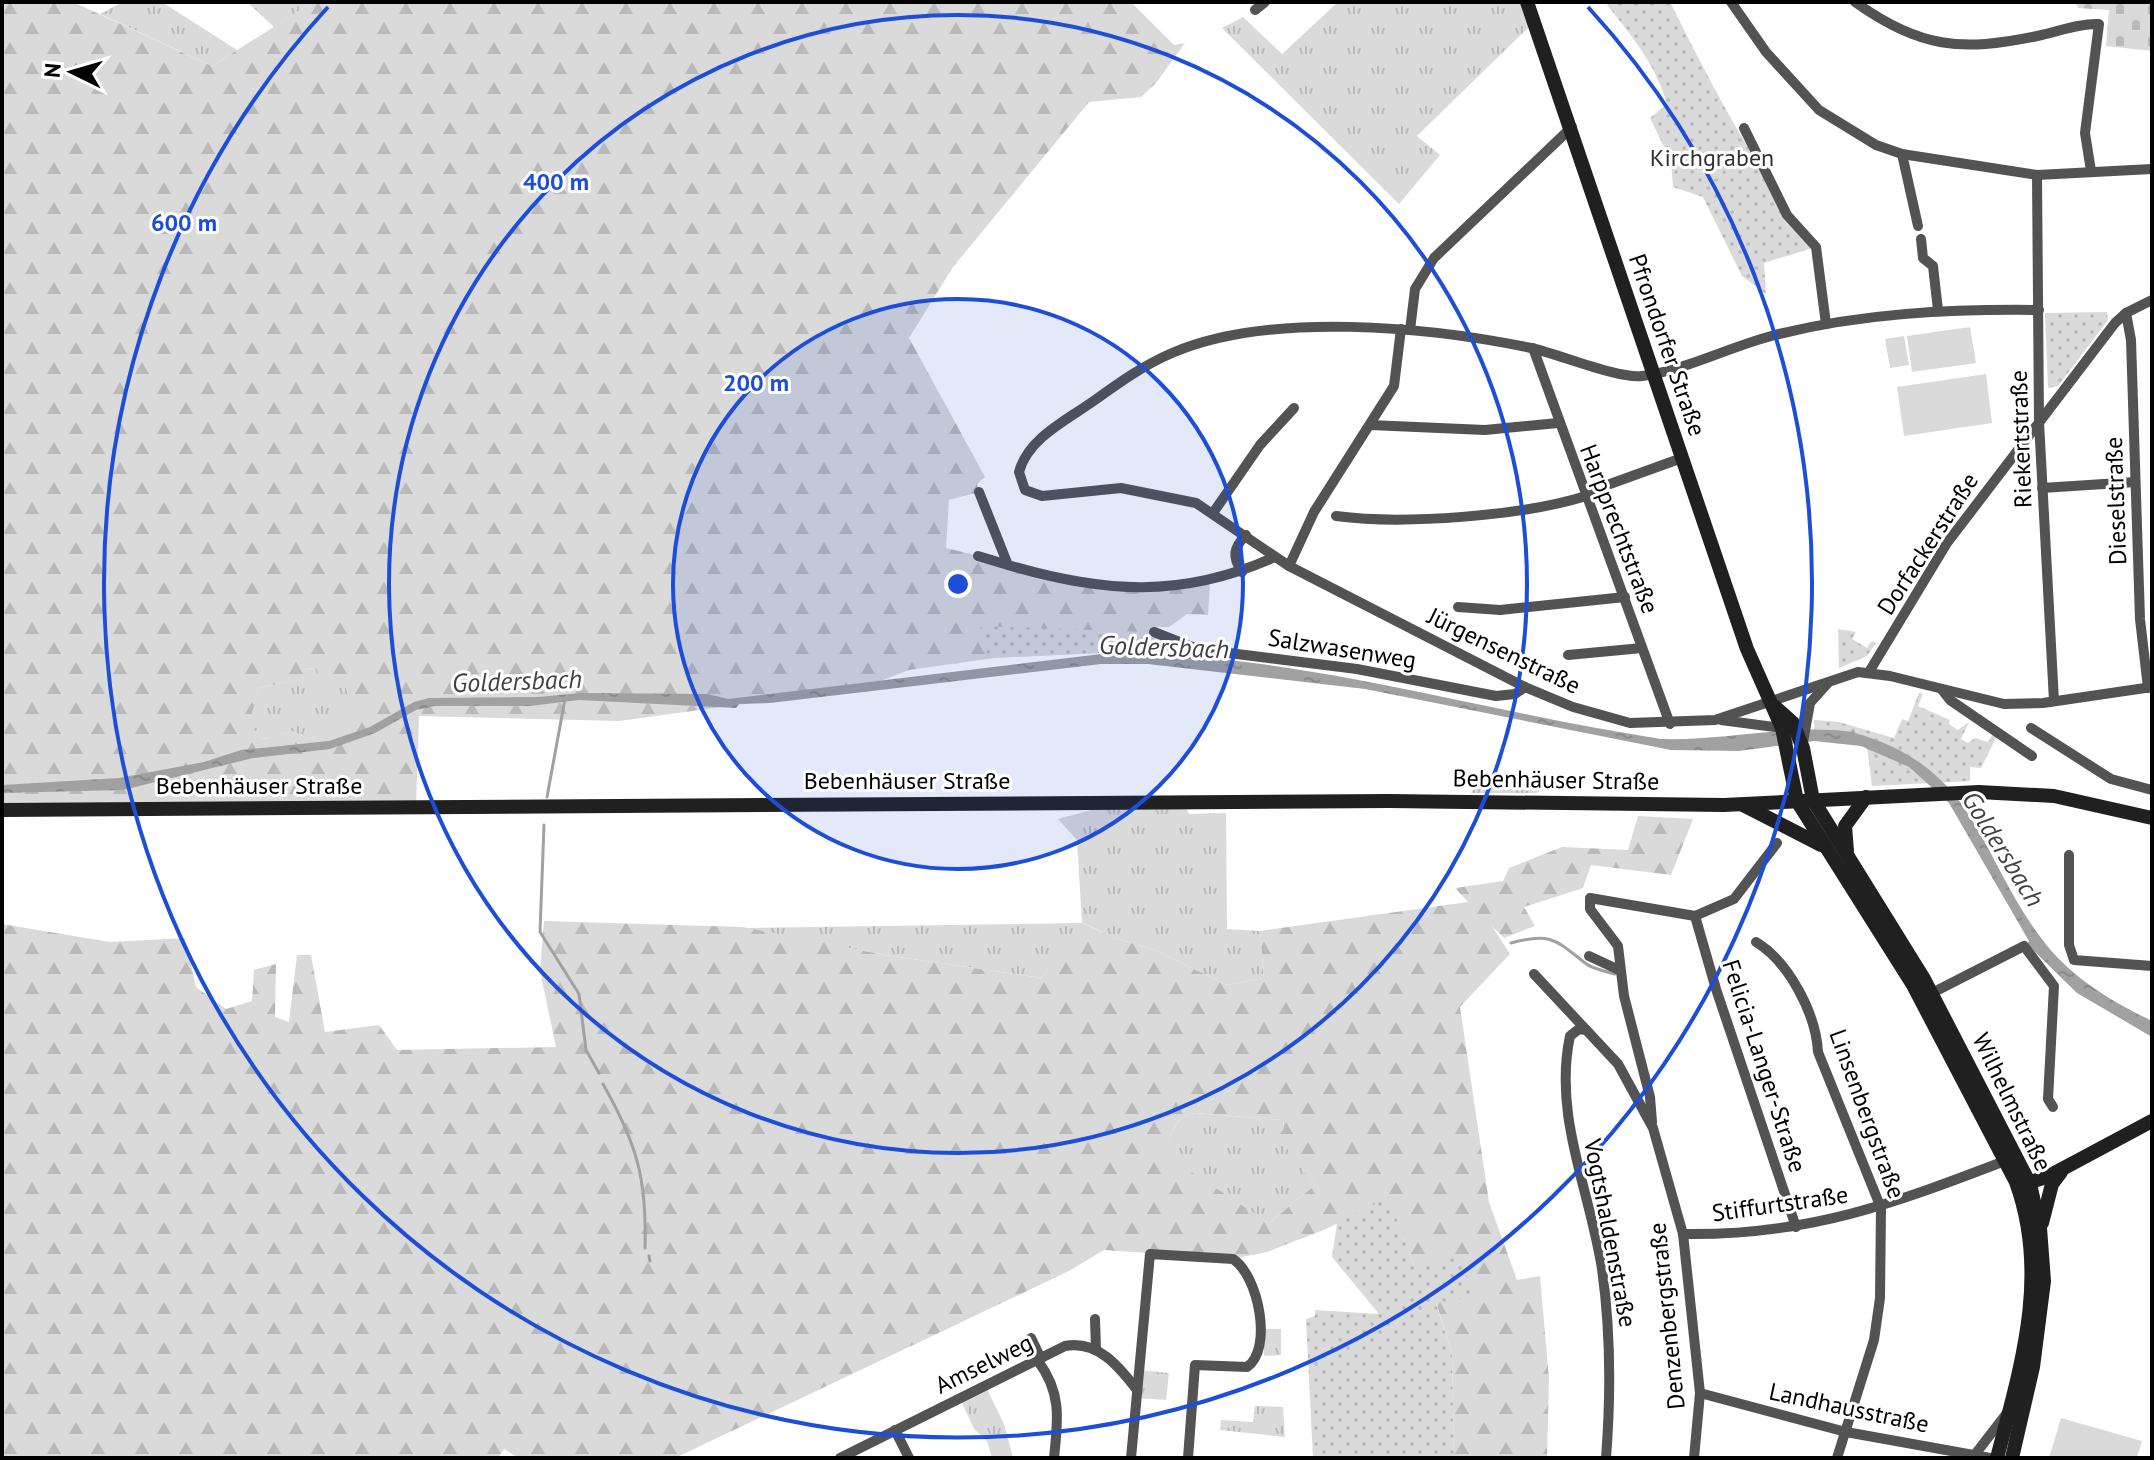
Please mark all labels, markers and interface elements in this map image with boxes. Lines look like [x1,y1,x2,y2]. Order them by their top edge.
north arrow [32,32,112,112]
text: N [37,62,67,79]
park label: Kirchgraben [1650,142,1774,173]
text: 400 m [523,166,589,197]
text: 600 m [151,207,217,238]
street label: Pfrondorfer Straße [1622,250,1713,440]
text: 200 m [723,367,789,398]
street label: Riekertstraße [2003,370,2038,509]
street label: Dieselstraße [2098,436,2133,566]
street label: Harpprechtstraße [1573,440,1666,618]
street label: Dorfackerstraße [1870,467,1985,621]
centre of rings [944,570,972,598]
street label: Jürgensenstraße [1422,600,1586,701]
street label: Salzwasenweg [1266,621,1418,676]
water label: Goldersbach [1098,628,1230,665]
water label: Goldersbach [451,662,583,699]
street label: Bebenhäuser Straße [1452,762,1660,797]
street label: Bebenhäuser Straße [804,765,1010,796]
street label: Bebenhäuser Straße [156,770,362,801]
water label: Goldersbach [1955,785,2052,913]
street label: Felicia-Langer-Straße [1715,955,1814,1176]
street label: Linsenbergstraße [1822,1025,1913,1203]
street label: Wilhelmstraße [1966,1028,2059,1176]
street label: Vogtshaldenstraße [1577,1135,1644,1330]
street label: Stiffurtstraße [1710,1179,1850,1228]
street label: Denzenbergstraße [1641,1221,1692,1411]
street label: Amselweg [930,1327,1038,1401]
street label: Landhausstraße [1766,1375,1932,1440]

